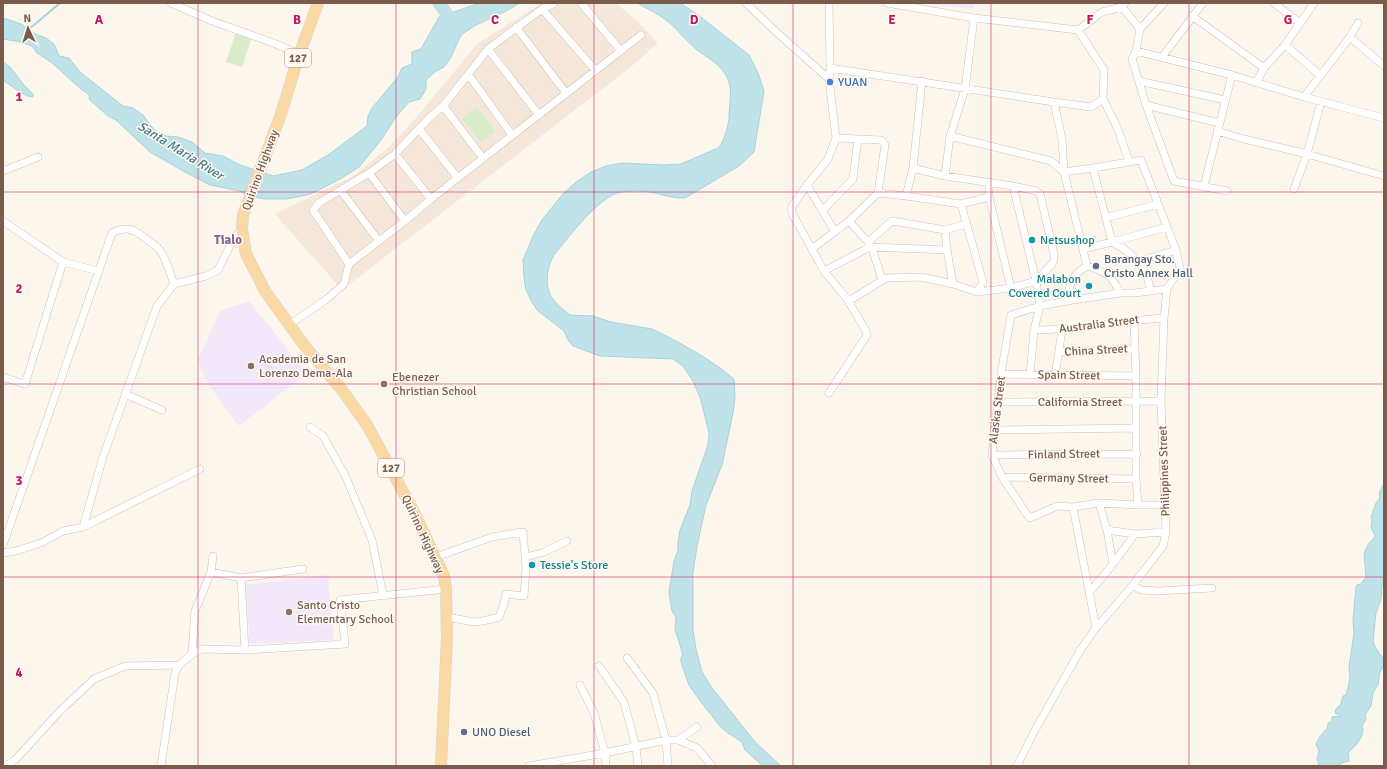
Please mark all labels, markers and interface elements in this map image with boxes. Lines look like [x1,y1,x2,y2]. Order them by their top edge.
north arrow [8,8,48,48]
text: N [23,12,32,25]
text: A [95,12,104,28]
text: B [293,12,301,28]
text: C [491,12,499,28]
text: D [690,12,699,28]
text: E [888,12,896,28]
text: F [1087,12,1094,28]
text: G [1284,12,1292,28]
road number: 127 [285,49,311,67]
place label: YUAN [838,75,867,90]
marker: YUAN [825,77,835,87]
text: 1 [15,89,23,105]
water label: Santa Maria River [135,118,228,185]
street label: Quirino Highway [239,127,282,213]
district label: Tialo [214,232,242,248]
place label: Netsushop [1040,233,1095,248]
marker: Netsushop [1027,235,1037,245]
place label: Barangay Sto. Cristo Annex Hall [1104,252,1194,281]
marker: Barangay Sto. Cristo Annex Hall [1091,261,1101,271]
place label: Malabon Covered Court [1008,272,1081,301]
text: 2 [15,281,23,297]
marker: Malabon Covered Court [1084,281,1094,291]
street label: Australia Street [1058,312,1140,337]
street label: China Street [1064,341,1128,360]
place label: Academia de San Lorenzo Dema-Ala [259,352,352,381]
marker: Academia de San Lorenzo Dema-Ala [246,361,256,371]
street label: Spain Street [1037,367,1101,384]
place label: Ebenezer Christian School [392,370,477,399]
street label: Alaska Street [986,375,1009,445]
marker: Ebenezer Christian School [379,379,389,389]
street label: California Street [1038,395,1122,410]
street label: Philippines Street [1155,425,1174,517]
street label: Finland Street [1028,446,1100,463]
road number: 127 [378,459,404,477]
street label: Germany Street [1029,470,1109,487]
text: 3 [15,473,23,489]
street label: Quirino Highway [398,493,447,576]
place label: Tessie's Store [540,558,608,573]
marker: Tessie's Store [527,560,537,570]
place label: Santo Cristo Elementary School [297,598,394,627]
marker: Santo Cristo Elementary School [284,607,294,617]
text: 4 [15,665,23,681]
place label: UNO Diesel [472,725,531,740]
marker: UNO Diesel [459,727,469,737]

